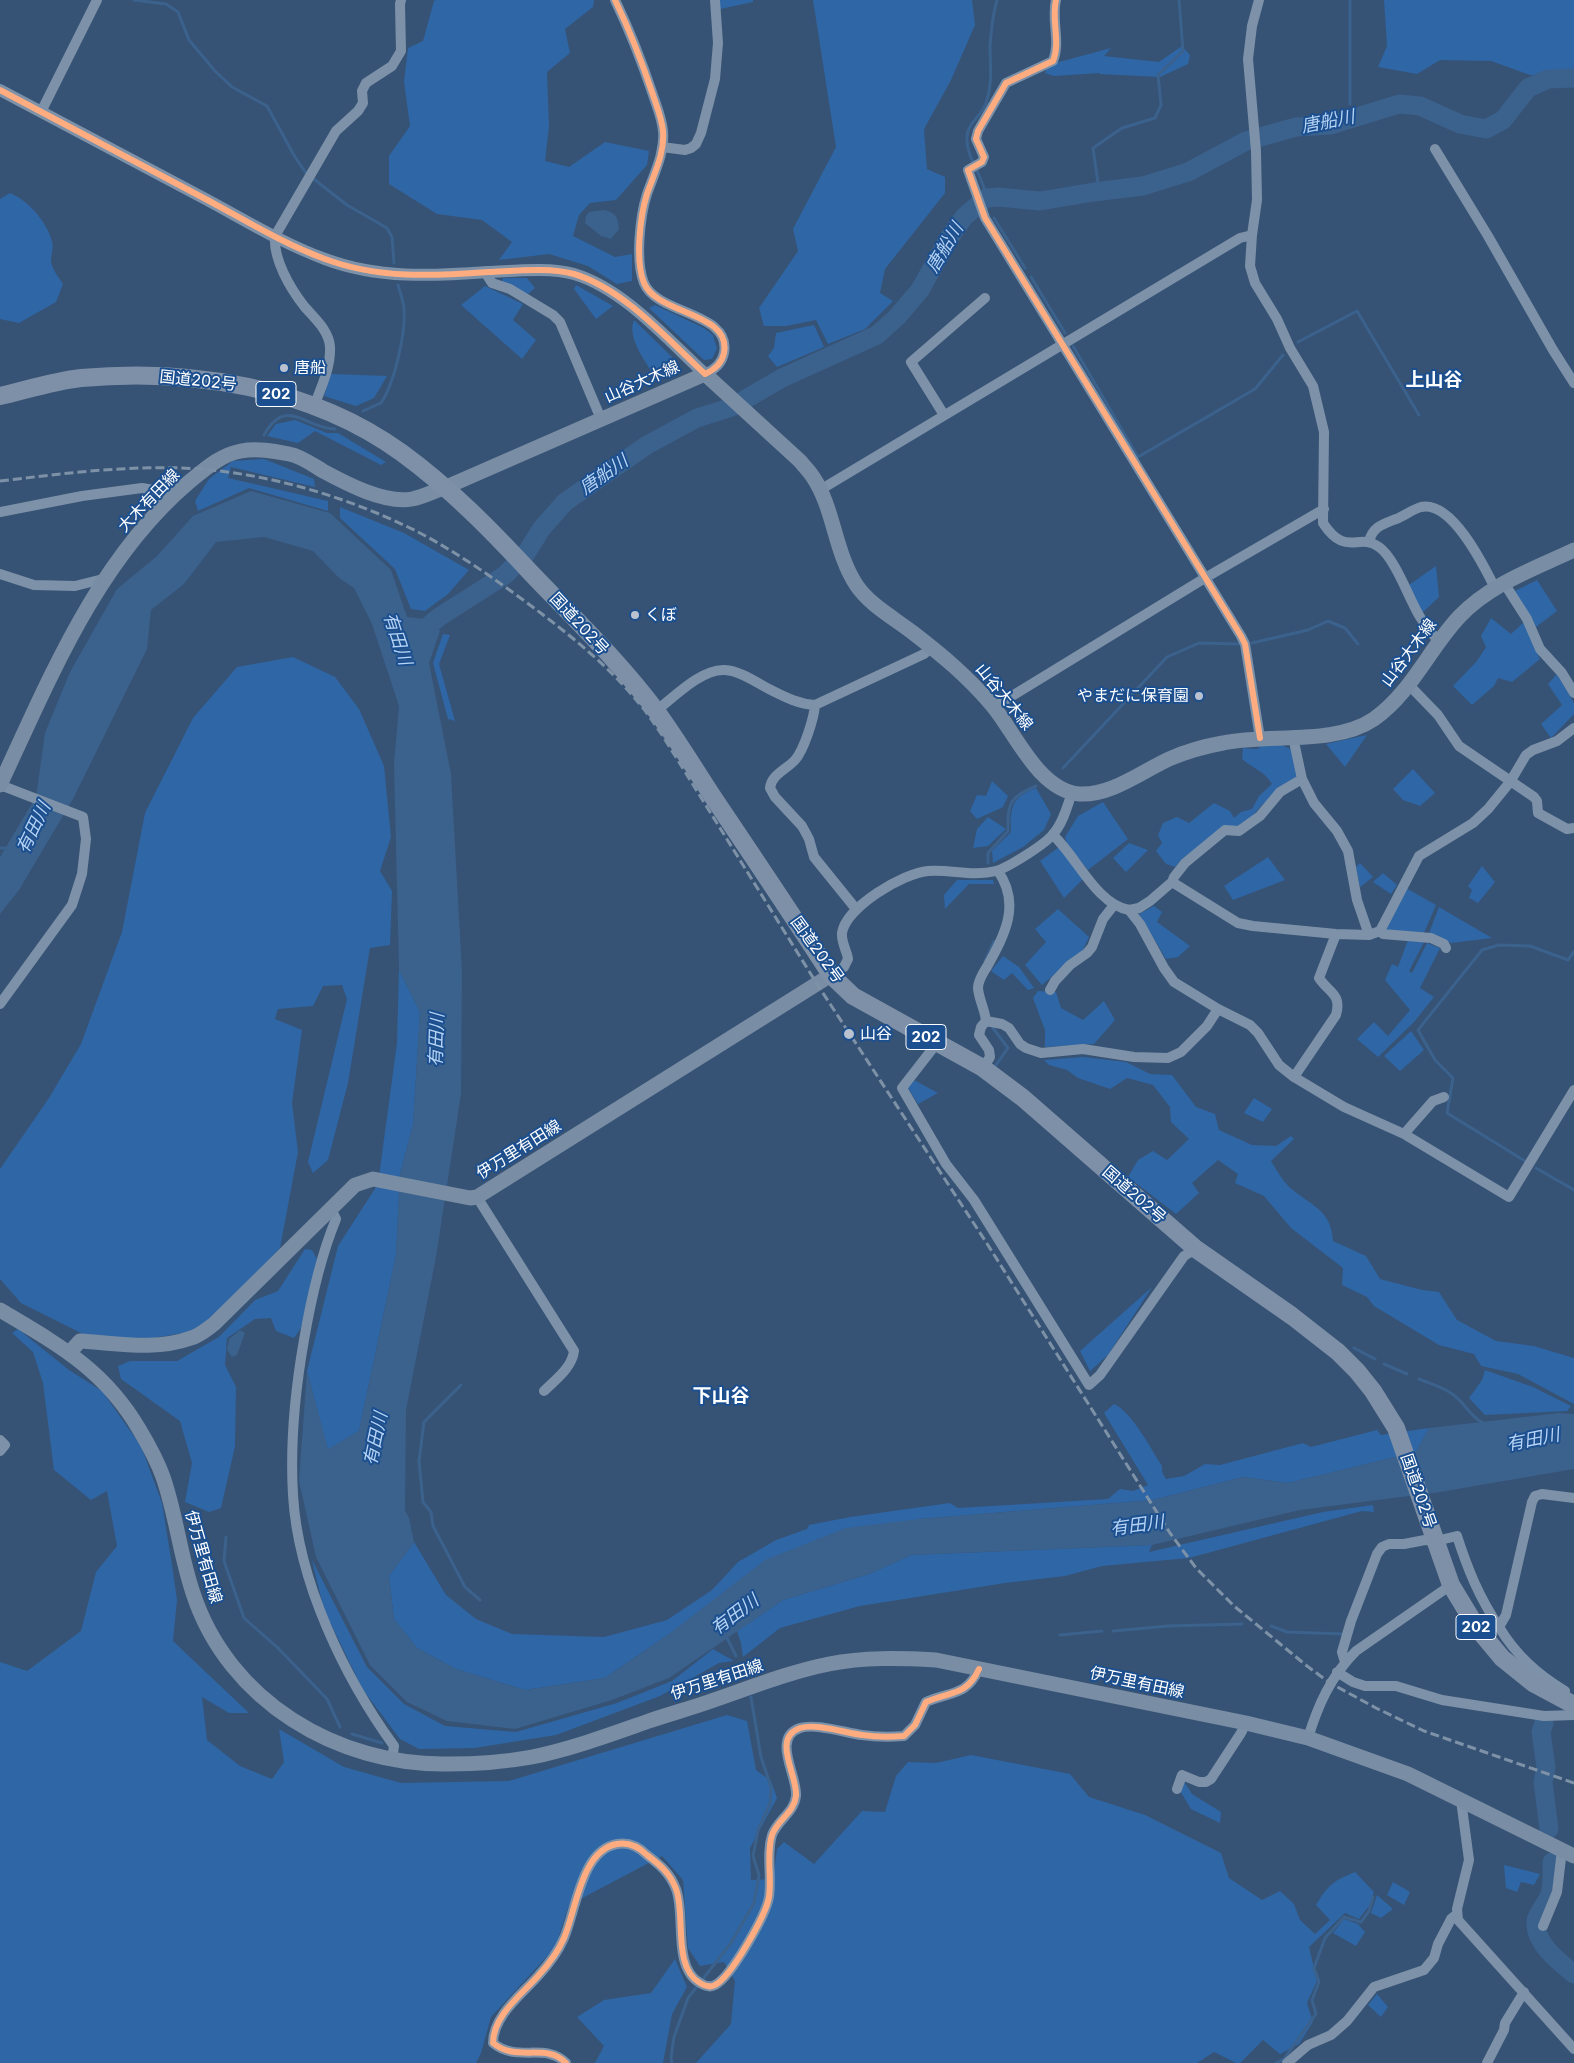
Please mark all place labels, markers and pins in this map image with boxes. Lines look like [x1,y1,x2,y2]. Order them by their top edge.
place label: 唐船 [294,358,326,378]
marker: 唐船 [278,362,290,374]
place label: くぼ [645,605,677,625]
marker: くぼ [629,609,641,621]
place label: やまだに保育園 [1077,686,1189,706]
marker: やまだに保育園 [1193,690,1205,702]
place label: 山谷 [860,1024,892,1044]
marker: 山谷 [842,1027,856,1041]

